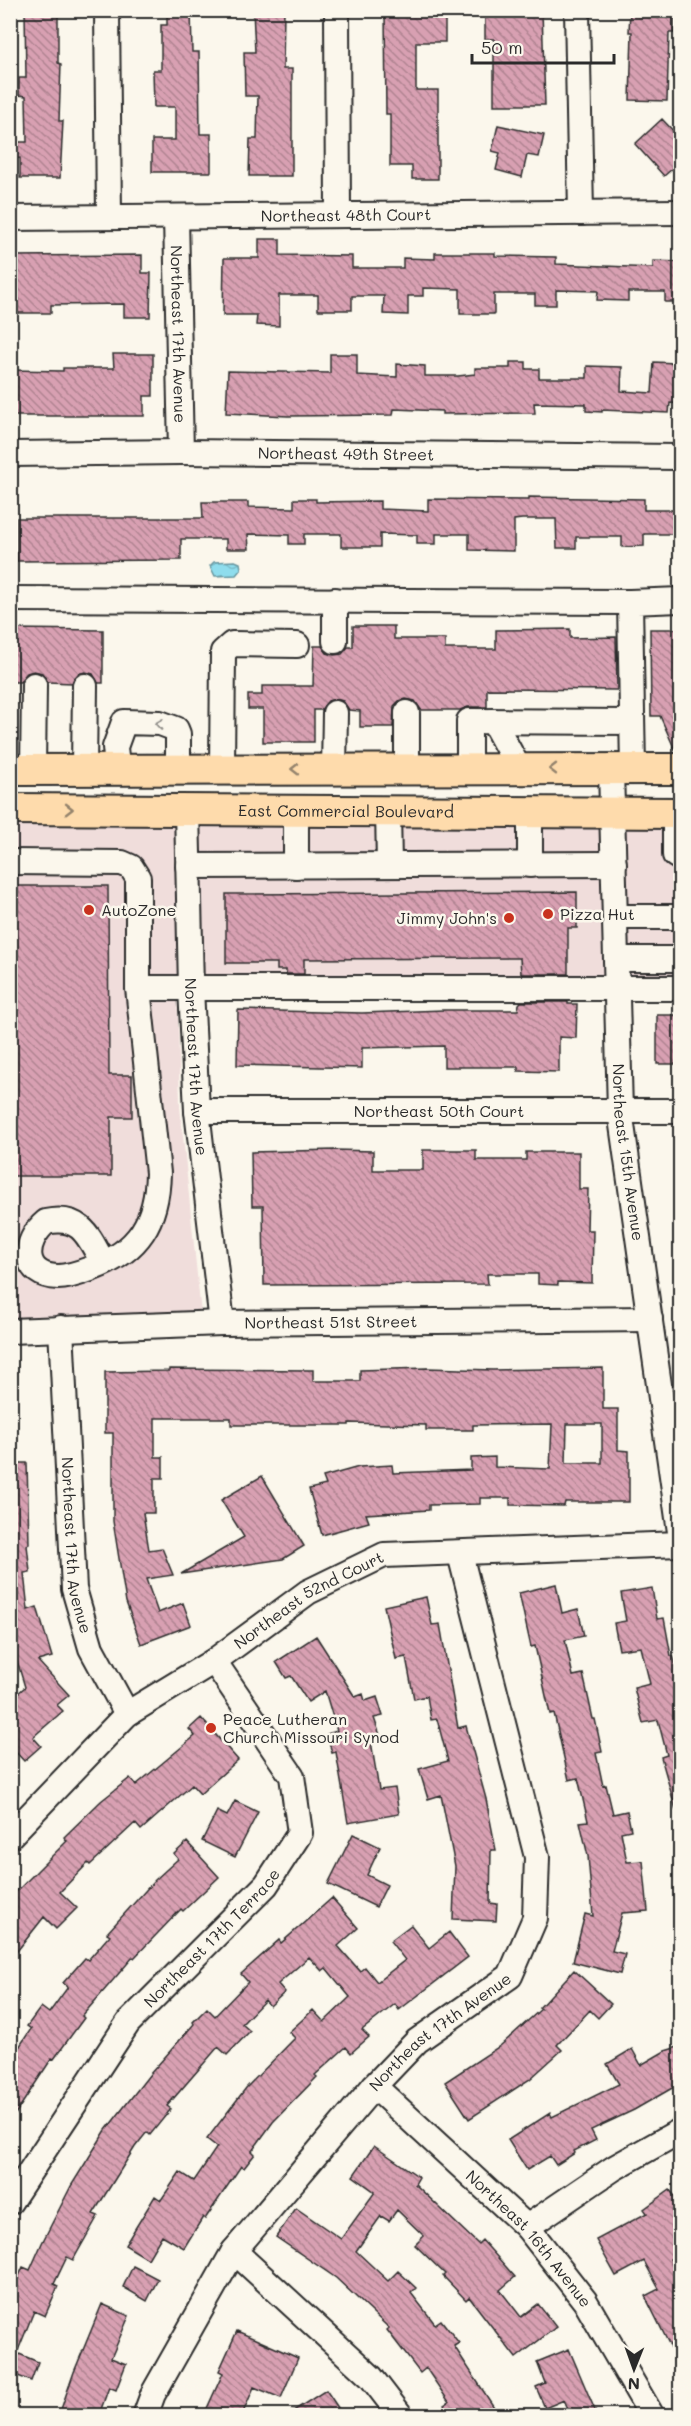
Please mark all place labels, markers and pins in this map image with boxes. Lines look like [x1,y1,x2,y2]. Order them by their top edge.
place label: AutoZone [101,899,176,920]
marker: AutoZone [82,903,96,917]
place label: Pizza Hut [560,903,635,924]
place label: Jimmy John's [397,907,497,928]
marker: Pizza Hut [541,907,555,921]
marker: Jimmy John's [502,911,516,925]
place label: Peace Lutheran Church Missouri Synod [223,1708,399,1747]
marker: Peace Lutheran Church Missouri Synod [204,1721,218,1735]

